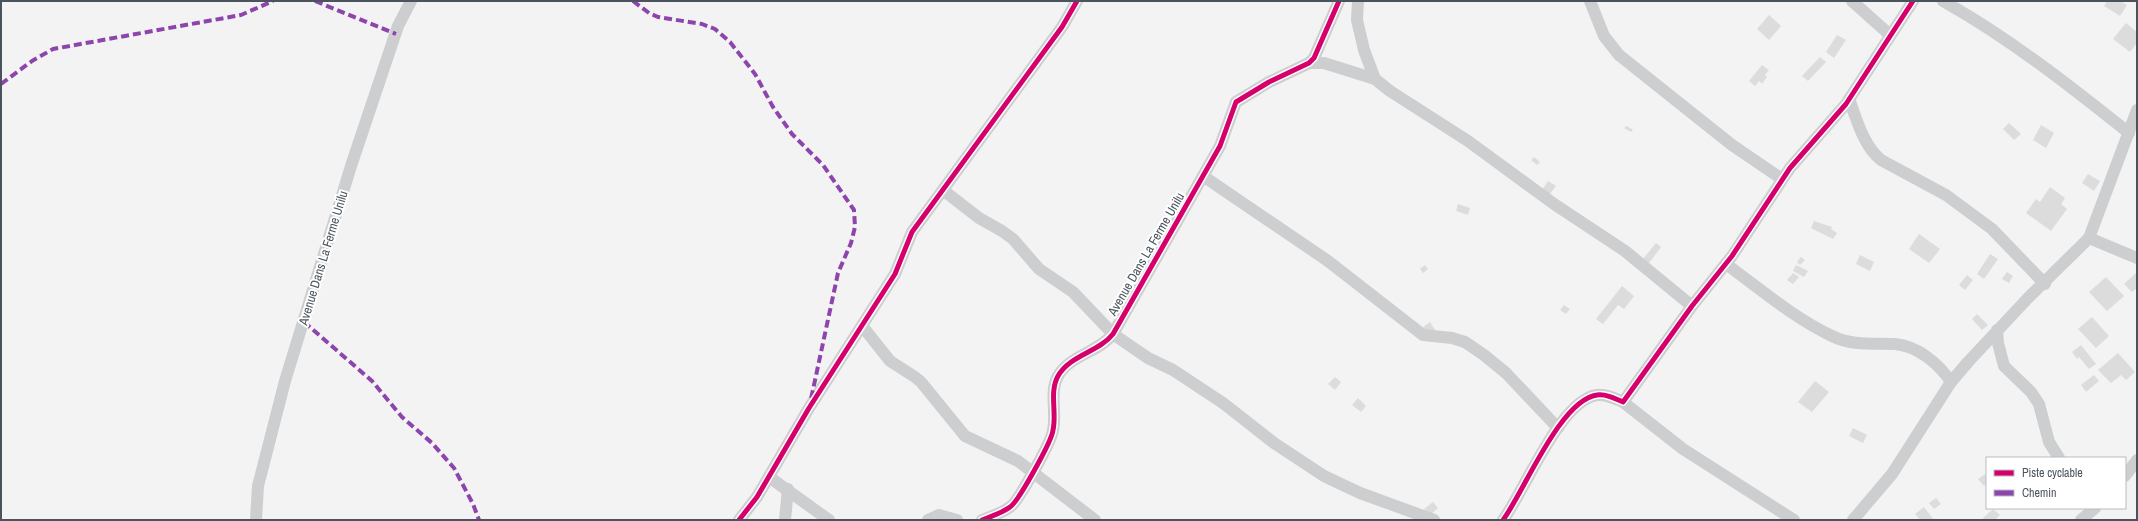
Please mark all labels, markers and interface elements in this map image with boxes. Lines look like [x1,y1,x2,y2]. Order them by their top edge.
street label: Avenue Dans La Ferme Unilu [294,189,352,328]
street label: Avenue Dans La Ferme Unilu [1103,189,1188,320]
legend [1986,457,2126,509]
text: Piste cyclable [2022,465,2083,481]
text: Chemin [2022,485,2056,501]

